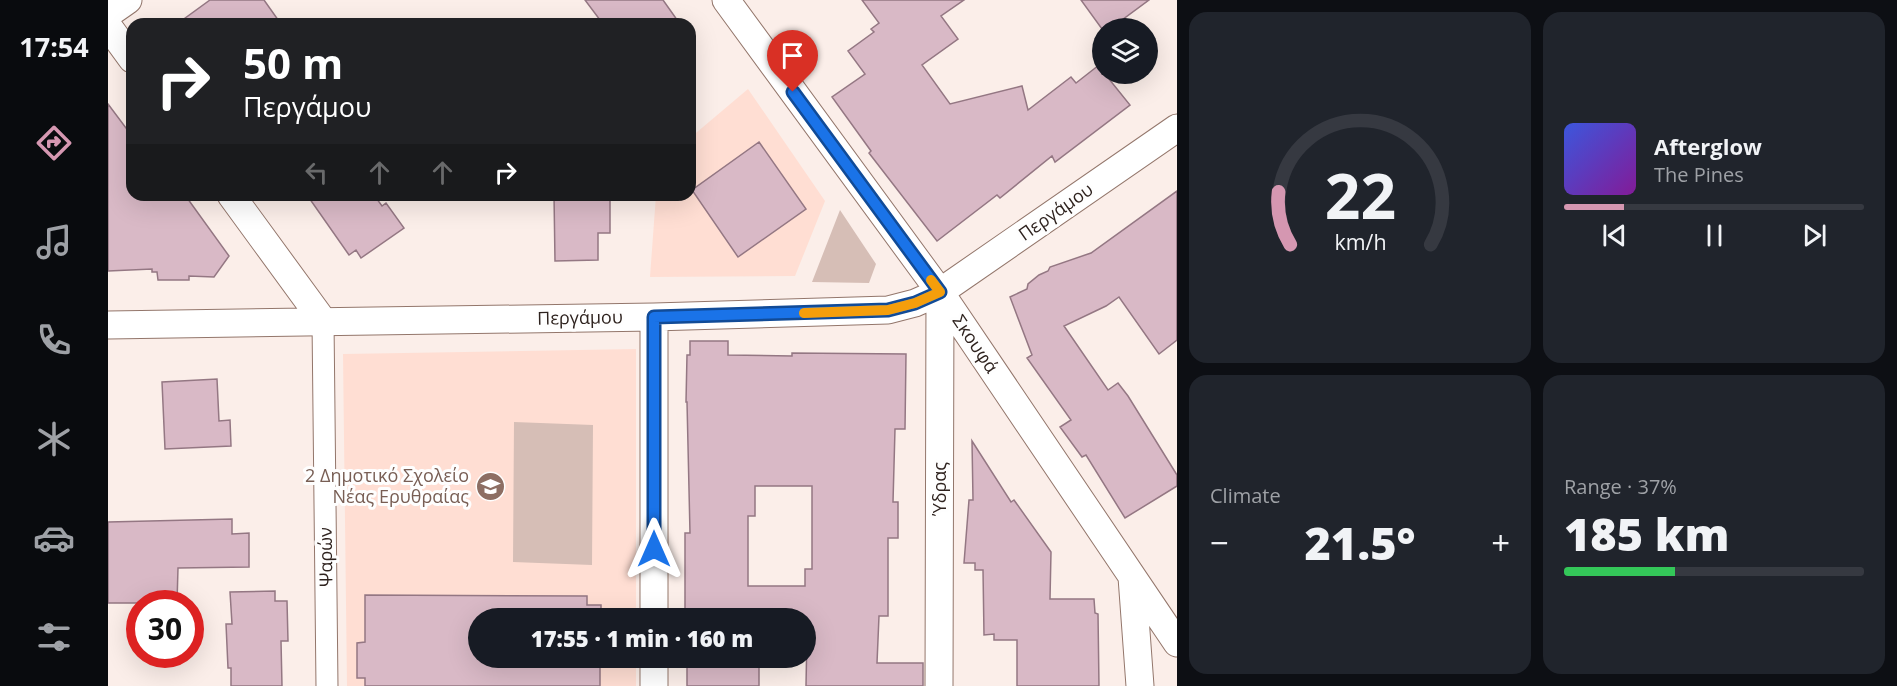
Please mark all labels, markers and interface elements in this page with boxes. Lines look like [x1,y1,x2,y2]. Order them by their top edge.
map controls [1092,18,1158,84]
button: layers [1092,18,1158,84]
text: 17:54 [19,28,89,65]
pin [767,30,818,92]
text: 50 m [243,34,343,91]
icon: arrive [776,39,809,72]
icon: right [144,42,222,120]
text: Περγάμου [243,88,371,125]
icon: directions [33,122,75,164]
text: Afterglow [1654,131,1762,161]
text: 22 [1324,152,1396,237]
icon: left [300,156,333,189]
icon: ahead [363,156,396,189]
icon: ahead [426,156,459,189]
icon: right [489,156,522,189]
text: The Pines [1654,161,1744,188]
street label: Περγάμου [1013,177,1097,246]
icon: previous [1598,219,1631,252]
icon: pause [1698,219,1731,252]
icon: next [1798,219,1831,252]
icon: music [33,221,75,263]
text: km/h [1334,227,1386,256]
street label: Περγάμου [537,304,623,330]
street label: Σκουφά [948,310,1004,377]
icon: phone [33,319,75,361]
icon: climate [33,418,75,460]
street label: Ύδρας [927,462,951,517]
place label: 2 Δημοτικό Σχολείο Νέας Ερυθραίας [305,463,469,508]
school or university icon: 2 Δημοτικό Σχολείο Νέας Ερυθραίας [474,470,506,502]
text: Range · 37% [1564,473,1677,500]
text: Climate [1210,482,1281,509]
text: 185 km [1564,503,1729,564]
text: 21.5° [1304,512,1416,573]
icon: car [33,517,75,559]
position arrow [622,517,686,581]
text: − [1210,520,1229,565]
text: + [1491,520,1510,565]
street label: Ψαρών [312,527,338,587]
speed limit sign: 30 [126,590,204,668]
icon: filters [33,616,75,658]
text: 17:55 · 1 min · 160 m [531,623,753,653]

